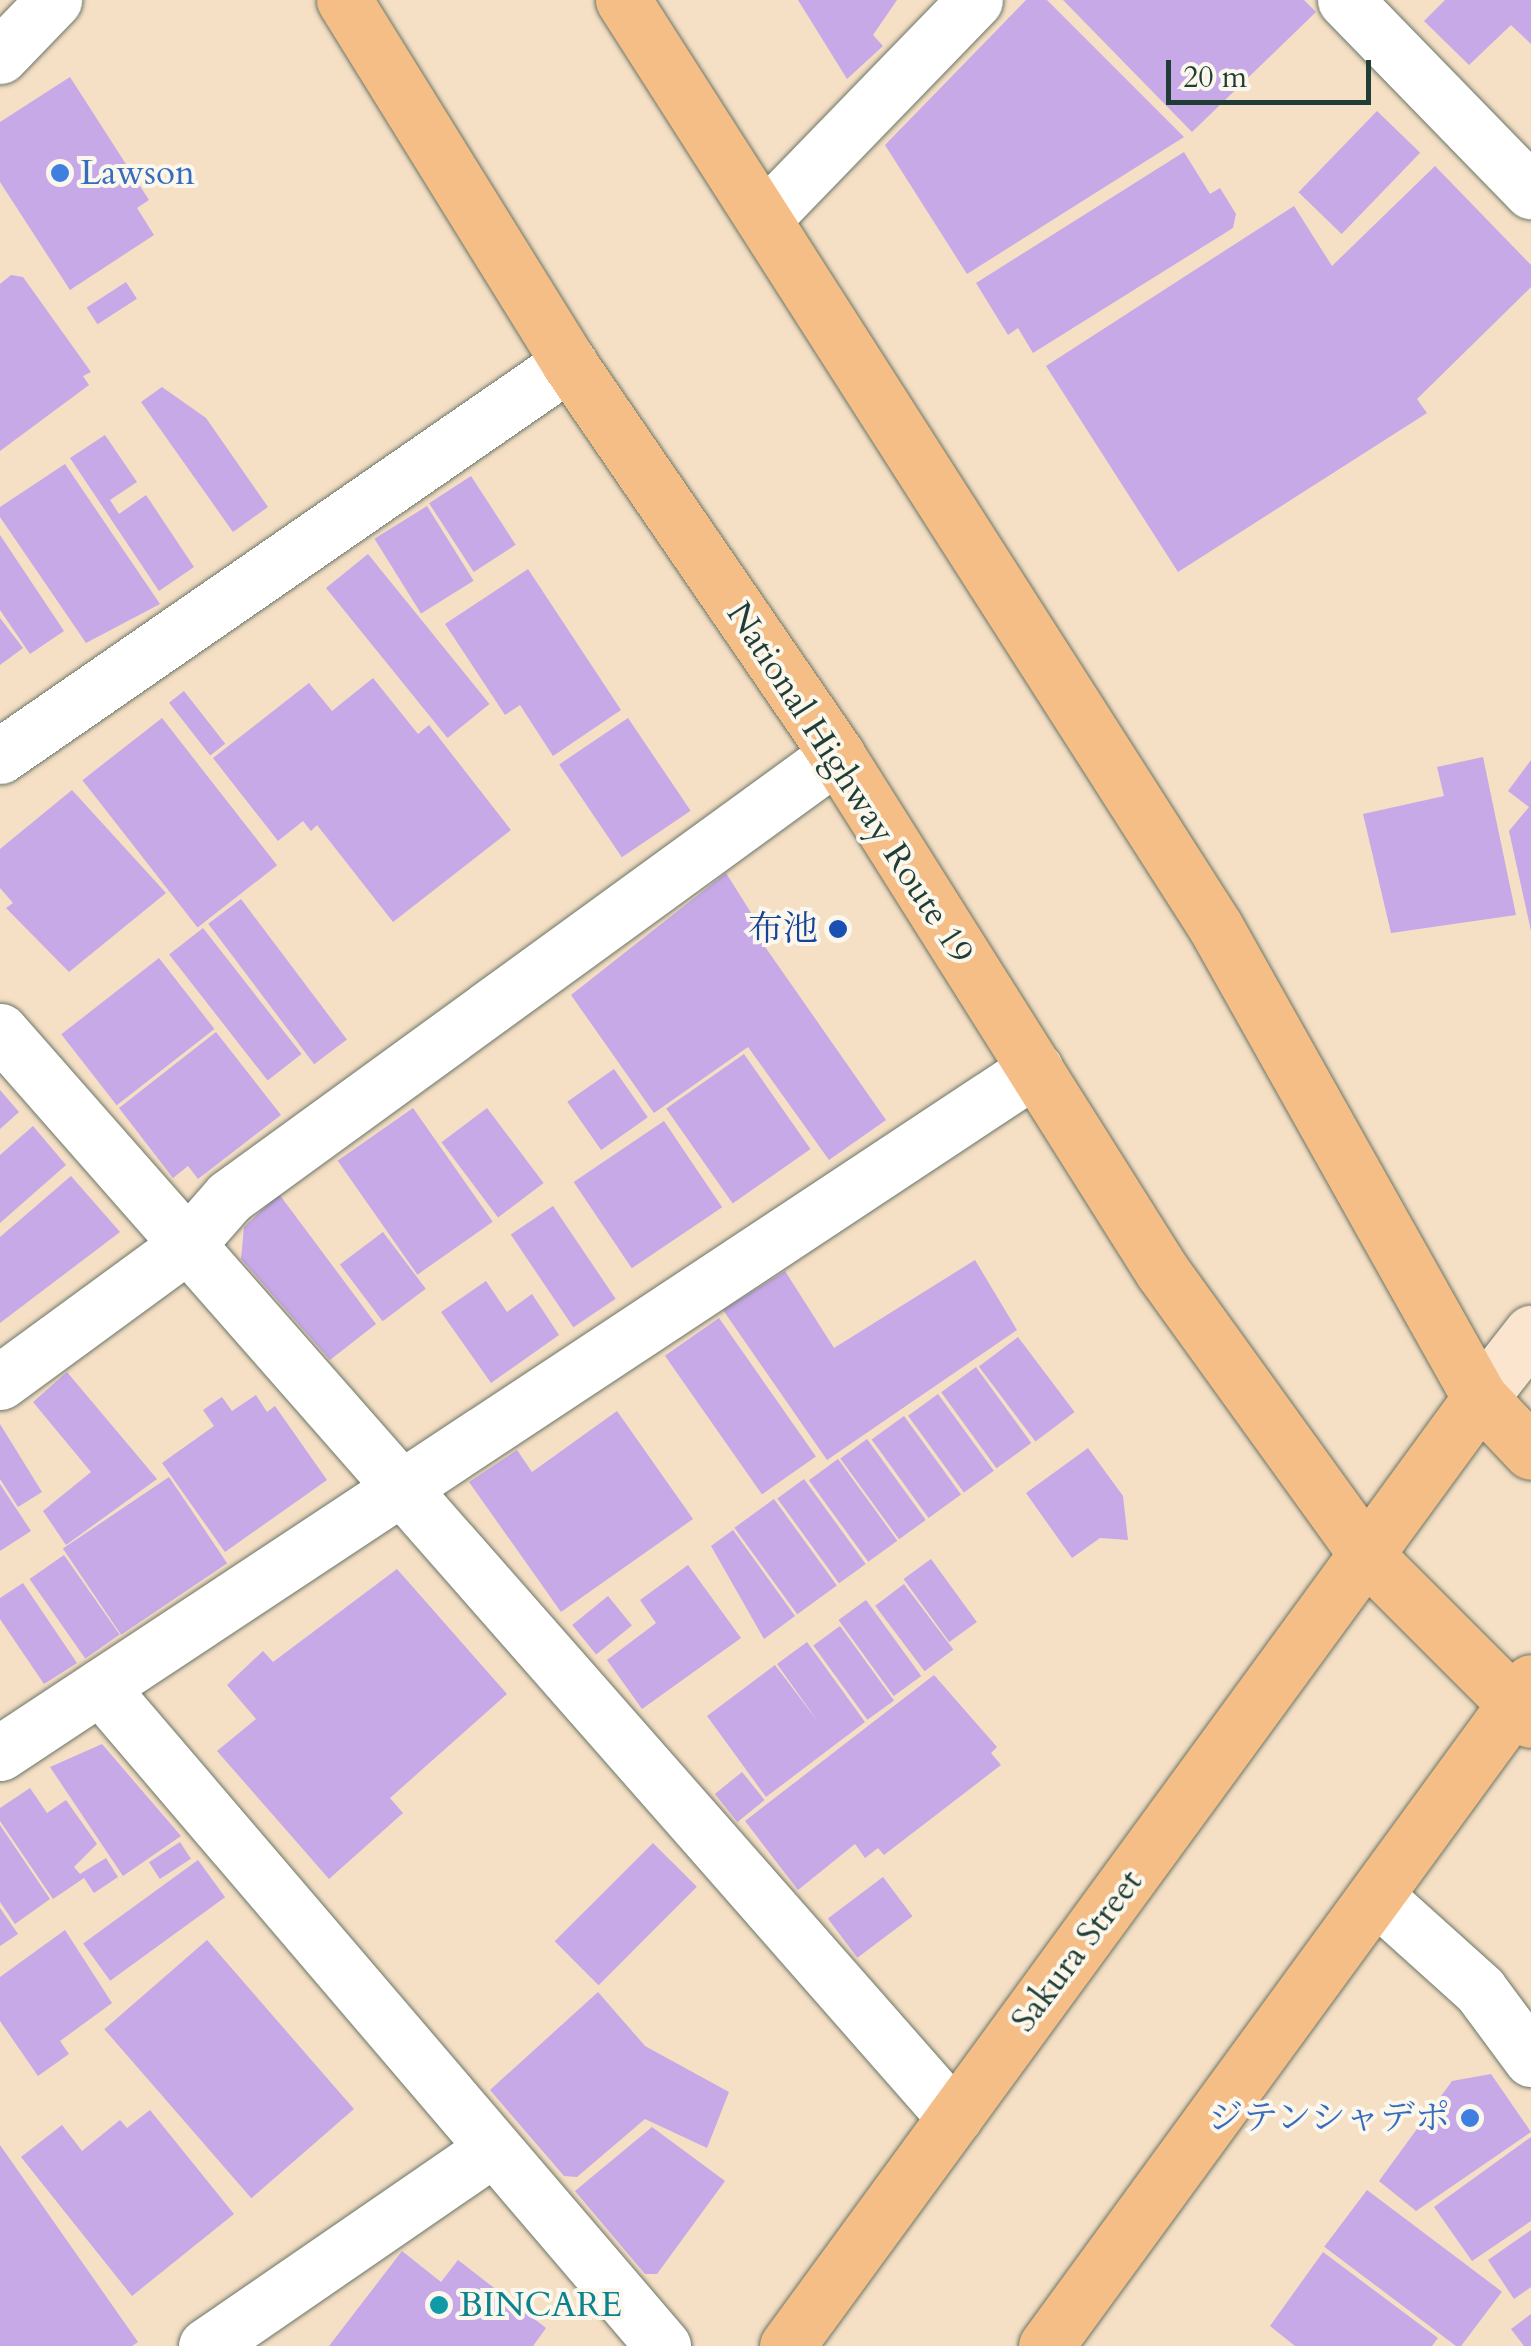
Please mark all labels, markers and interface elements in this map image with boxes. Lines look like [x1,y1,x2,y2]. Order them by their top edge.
scale bar [1171,40,1376,102]
text: 20 m [1183,57,1247,98]
place label: Lawson [80,152,195,194]
marker: Lawson [49,162,71,184]
street label: National Highway Route 19 [718,595,982,971]
place label: 布池 [748,908,818,950]
marker: 布池 [827,918,849,940]
street label: Sakura Street [1002,1862,1152,2040]
place label: ジテンシャデポ [1205,2097,1450,2139]
marker: ジテンシャデポ [1459,2107,1481,2129]
place label: BINCARE [459,2284,622,2326]
marker: BINCARE [428,2294,450,2316]

